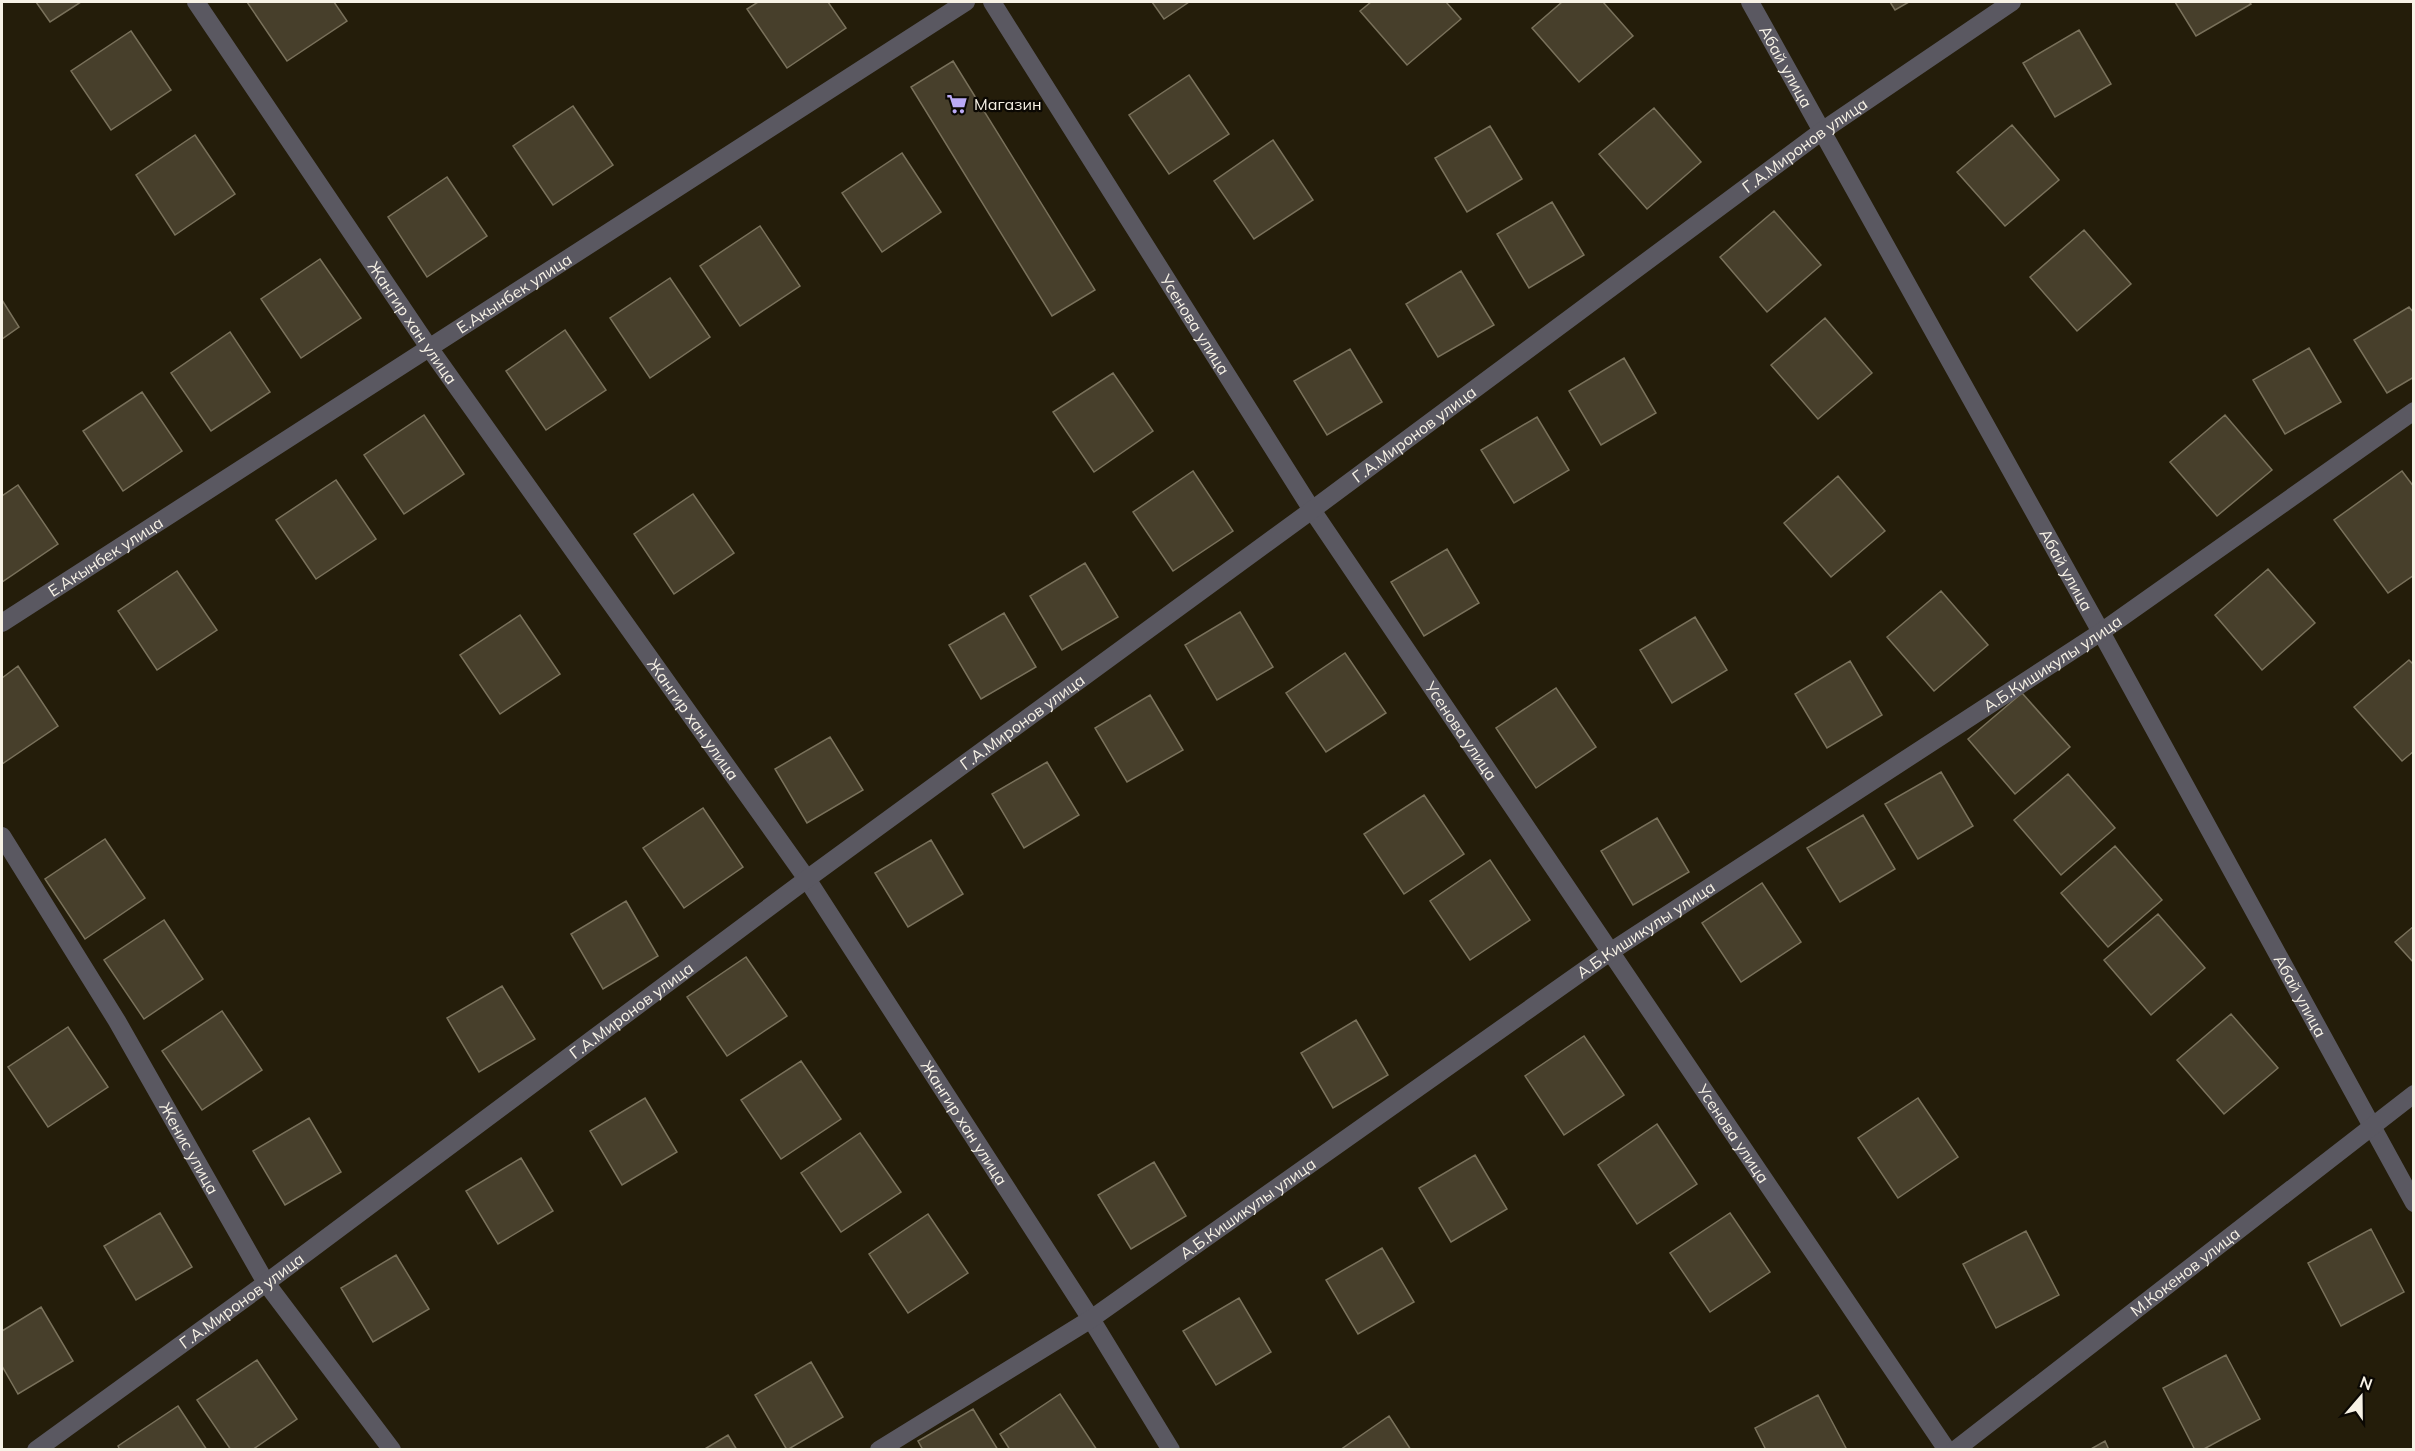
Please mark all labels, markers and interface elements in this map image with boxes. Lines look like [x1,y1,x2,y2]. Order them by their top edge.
street label: Абай улица [1755,22,1817,111]
supermarket icon: Магазин [945,92,969,116]
street label: Г.А.Миронов улица [1738,93,1871,197]
place label: Магазин [974,94,1042,114]
street label: Е.Акынбек улица [453,249,575,338]
street label: Жангир хан улица [364,257,462,388]
street label: Усенова улица [1155,270,1234,378]
street label: Г.А.Миронов улица [1348,382,1480,487]
street label: Е.Акынбек улица [44,512,167,601]
street label: Абай улица [2035,525,2097,614]
street label: А.Б.Кишикулы улица [1979,611,2126,716]
street label: Жангир хан улица [643,655,744,784]
street label: Г.А.Миронов улица [956,670,1089,774]
street label: Усенова улица [1420,677,1502,784]
street label: А.Б.Кишикулы улица [1573,876,1719,983]
street label: Абай улица [2270,951,2331,1040]
street label: Г.А.Миронов улица [565,958,697,1063]
street label: Жангир хан улица [917,1056,1012,1189]
street label: Усенова улица [1692,1080,1774,1187]
street label: Женис улица [155,1098,223,1198]
street label: А.Б.Кишикулы улица [1176,1153,1319,1263]
street label: М.Кокенов улица [2126,1223,2244,1320]
street label: Г.А.Миронов улица [175,1248,308,1353]
north arrow [2331,1367,2391,1427]
text: N [2357,1371,2375,1394]

